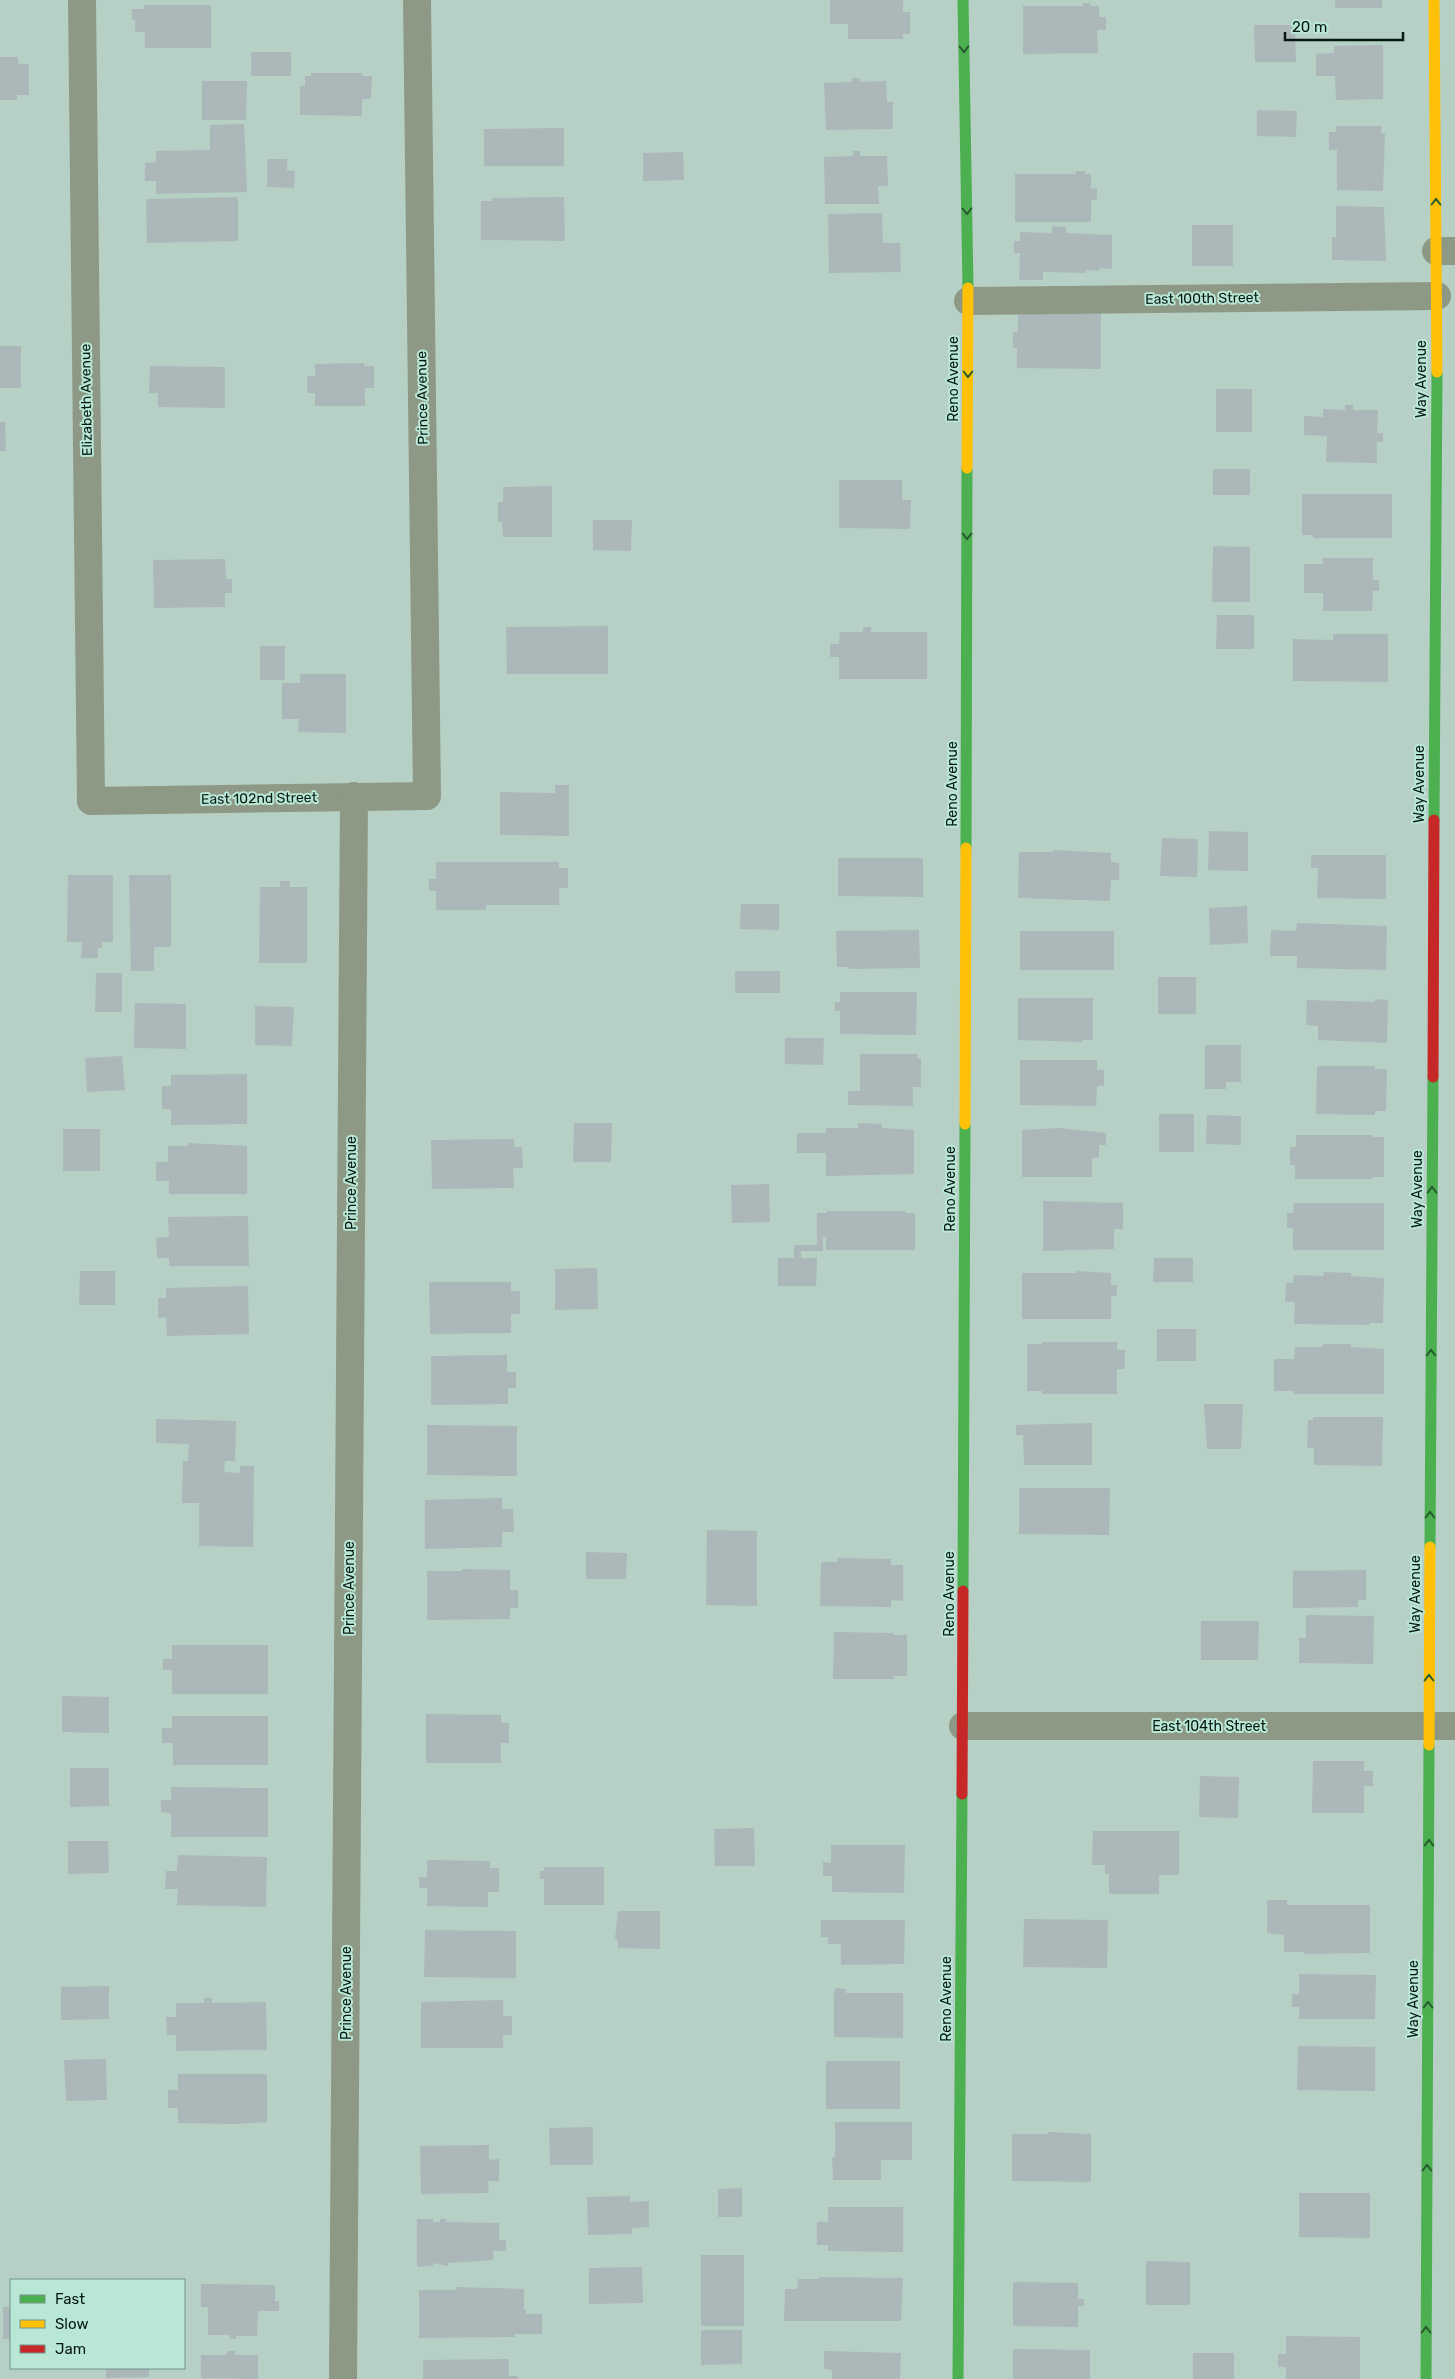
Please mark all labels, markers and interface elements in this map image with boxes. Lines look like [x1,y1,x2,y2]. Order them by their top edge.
scale bar [1285,10,1402,42]
text: 20 m [1292,18,1327,36]
one-way arrow [958,45,969,53]
one-way arrow [1430,198,1441,206]
one-way arrow [961,207,972,215]
street label: East 100th Street [1145,289,1260,308]
street label: Reno Avenue [945,336,962,422]
street label: Way Avenue [1413,340,1430,418]
street label: Elizabeth Avenue [77,344,96,456]
street label: Prince Avenue [413,351,432,445]
one-way arrow [963,370,973,378]
one-way arrow [962,532,973,540]
street label: Reno Avenue [944,741,961,827]
street label: Way Avenue [1411,745,1428,823]
street label: East 102nd Street [201,789,318,808]
street label: Prince Avenue [343,1136,360,1230]
street label: Reno Avenue [942,1146,959,1232]
street label: Way Avenue [1409,1150,1426,1228]
one-way arrow [1427,1186,1437,1194]
one-way arrow [1426,1348,1436,1356]
one-way arrow [1425,1511,1435,1518]
street label: Prince Avenue [341,1541,358,1635]
street label: Reno Avenue [941,1551,958,1637]
street label: Way Avenue [1407,1555,1424,1633]
one-way arrow [1424,1673,1435,1681]
street label: East 104th Street [1152,1718,1266,1735]
one-way arrow [1424,1839,1434,1846]
street label: Prince Avenue [338,1946,355,2040]
street label: Reno Avenue [938,1956,955,2042]
street label: Way Avenue [1405,1960,1422,2038]
one-way arrow [1423,2001,1433,2009]
one-way arrow [1422,2164,1432,2172]
legend [10,2279,185,2369]
text: Fast [55,2290,85,2308]
text: Slow [55,2315,88,2333]
one-way arrow [1421,2326,1431,2334]
text: Jam [55,2340,86,2358]

